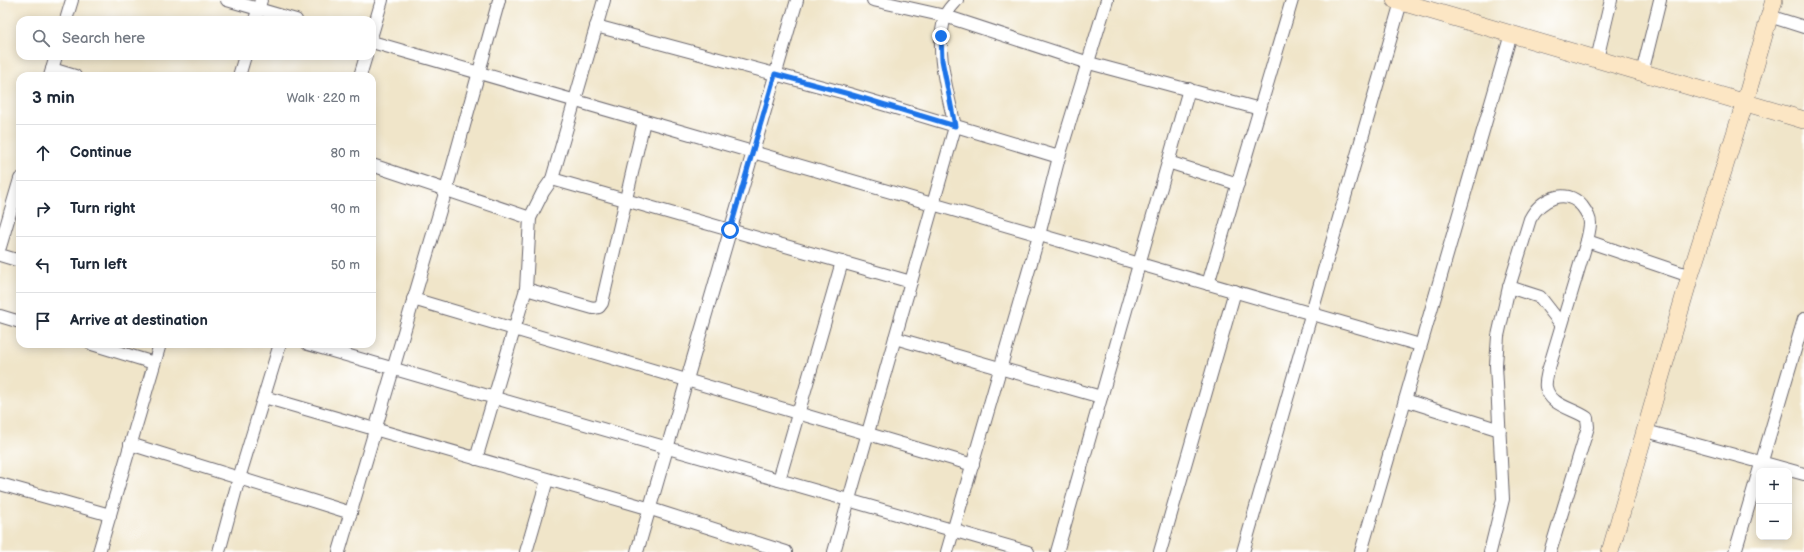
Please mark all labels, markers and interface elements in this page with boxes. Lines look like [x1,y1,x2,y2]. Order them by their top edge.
search box [16,16,376,60]
icon: search [30,27,52,49]
route end [932,27,950,45]
text: Search here [62,29,145,48]
text: 3 min [32,88,75,108]
text: Walk · 220 m [287,90,360,106]
icon: ahead [32,142,54,164]
text: Continue [70,143,132,162]
text: 80 m [331,145,360,161]
icon: right [32,198,54,220]
text: Turn right [70,199,135,218]
text: 90 m [331,201,360,217]
route start [721,221,739,239]
icon: left [32,254,54,276]
text: Turn left [70,255,127,274]
text: 50 m [331,257,360,273]
icon: arrive [32,310,54,332]
text: Arrive at destination [70,311,208,330]
map controls [1756,468,1792,540]
button: + [1756,468,1792,504]
button: − [1756,504,1792,540]

